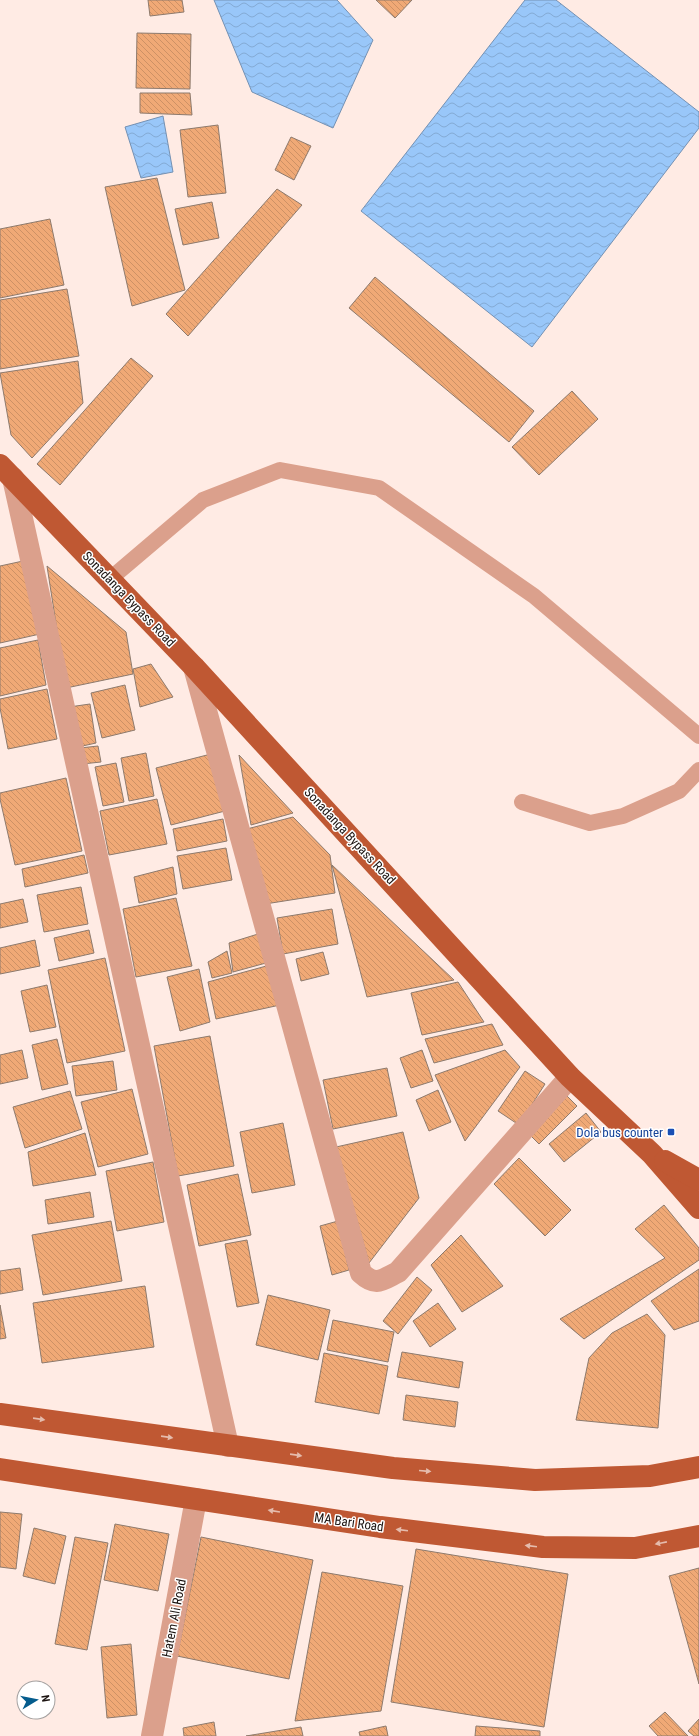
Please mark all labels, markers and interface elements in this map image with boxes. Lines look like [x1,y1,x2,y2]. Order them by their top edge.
street label: Sonadanga Bypass Road [80,548,178,650]
street label: Sonadanga Bypass Road [301,785,399,887]
place label: Dola bus counter [576,1125,663,1140]
marker: Dola bus counter [666,1127,676,1137]
one-way arrow [33,1416,45,1422]
one-way arrow [161,1434,173,1440]
one-way arrow [290,1452,302,1458]
one-way arrow [419,1467,431,1474]
one-way arrow [268,1508,280,1514]
street label: MA Bari Road [313,1510,385,1534]
one-way arrow [396,1527,408,1533]
one-way arrow [655,1541,667,1547]
one-way arrow [525,1543,537,1549]
street label: Hatem Ali Road [159,1578,189,1658]
north arrow [16,1680,56,1720]
text: N [38,1694,52,1703]

